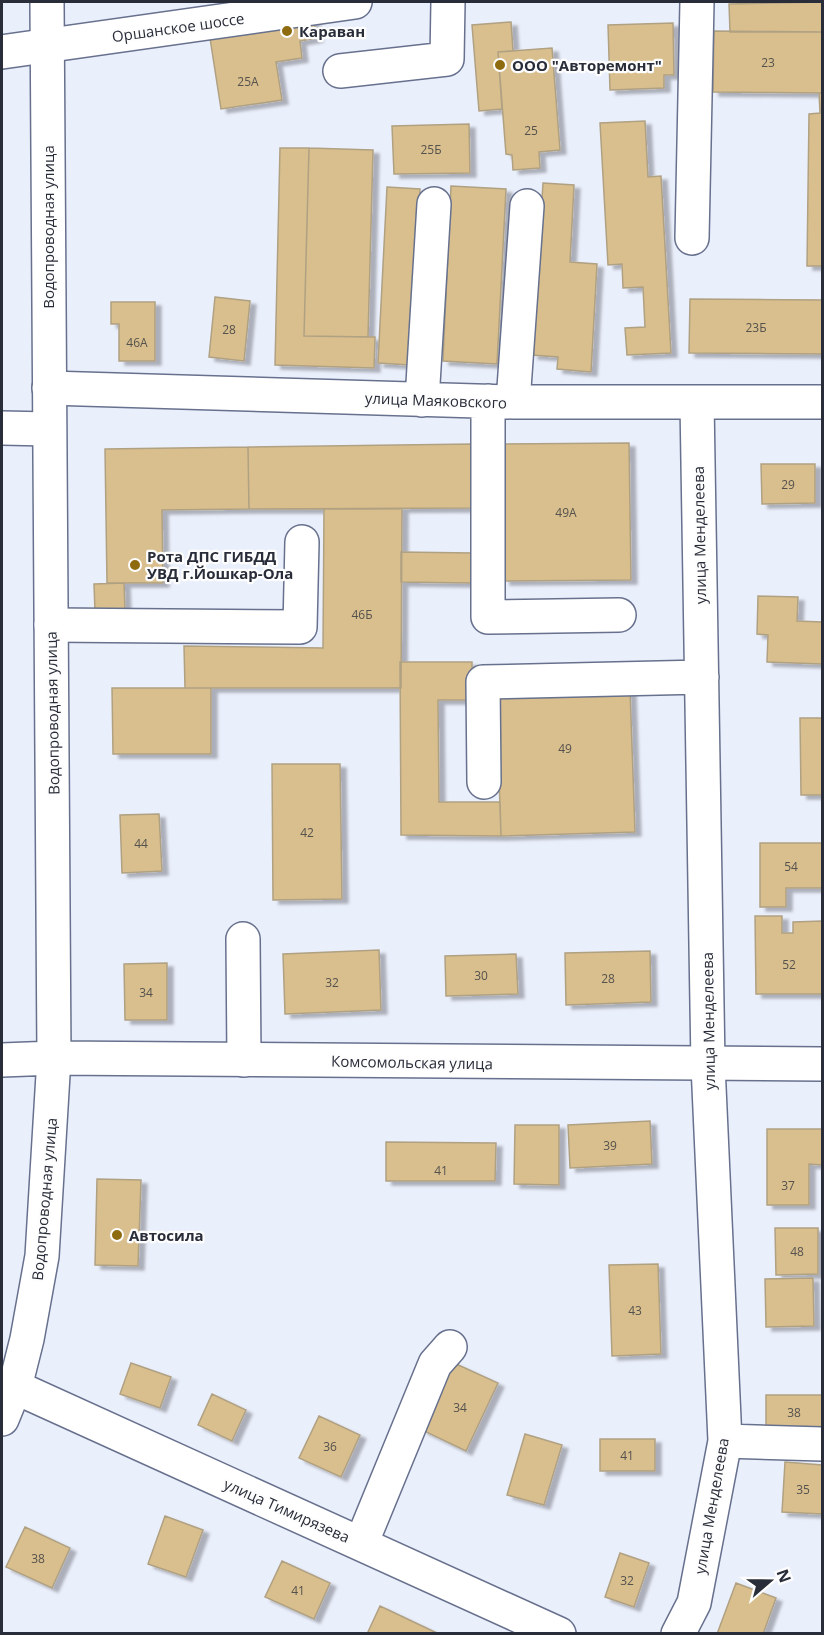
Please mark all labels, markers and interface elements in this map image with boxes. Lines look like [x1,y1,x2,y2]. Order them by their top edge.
street label: Оршанское шоссе [111,8,245,46]
place label: Караван [299,21,365,41]
marker: Караван [280,24,294,38]
house number: 23 [761,54,775,71]
place label: ООО "Авторемонт" [512,55,662,75]
marker: ООО "Авторемонт" [493,58,507,72]
house number: 25А [237,73,259,90]
house number: 25 [524,122,538,139]
house number: 25Б [420,141,442,158]
street label: Водопроводная улица [38,145,58,309]
house number: 23Б [745,319,767,336]
house number: 28 [222,321,236,338]
house number: 46А [126,334,148,351]
street label: улица Маяковского [365,388,507,412]
street label: улица Менделеева [688,466,710,604]
house number: 29 [781,476,795,493]
house number: 49А [555,504,577,521]
place label: Рота ДПС ГИБДД УВД г.Йошкар-Ола [147,546,293,583]
marker: Рота ДПС ГИБДД УВД г.Йошкар-Ола [128,558,142,572]
house number: 46Б [351,606,373,623]
street label: Водопроводная улица [41,631,63,795]
house number: 49 [558,740,572,757]
house number: 42 [300,824,314,841]
house number: 44 [134,835,148,852]
house number: 54 [784,858,798,875]
street label: улица Менделеева [697,952,719,1090]
house number: 52 [782,956,796,973]
house number: 30 [474,967,488,984]
house number: 28 [601,970,615,987]
house number: 32 [325,974,339,991]
house number: 34 [139,984,153,1001]
street label: Комсомольская улица [331,1051,493,1073]
street label: Водопроводная улица [27,1117,61,1281]
house number: 39 [603,1137,617,1154]
house number: 41 [434,1162,448,1179]
house number: 37 [781,1177,795,1194]
place label: Автосила [129,1225,204,1245]
marker: Автосила [110,1228,124,1242]
house number: 48 [790,1243,804,1260]
house number: 43 [628,1302,642,1319]
house number: 34 [453,1399,467,1416]
house number: 38 [787,1404,801,1421]
street label: улица Менделеева [689,1436,733,1576]
house number: 36 [323,1438,337,1455]
house number: 41 [620,1447,634,1464]
street label: улица Тимирязева [221,1473,353,1547]
house number: 35 [796,1481,810,1498]
house number: 38 [31,1550,45,1567]
north arrow [740,1551,800,1611]
text: N [772,1566,797,1586]
house number: 32 [620,1572,634,1589]
house number: 41 [291,1582,305,1599]

